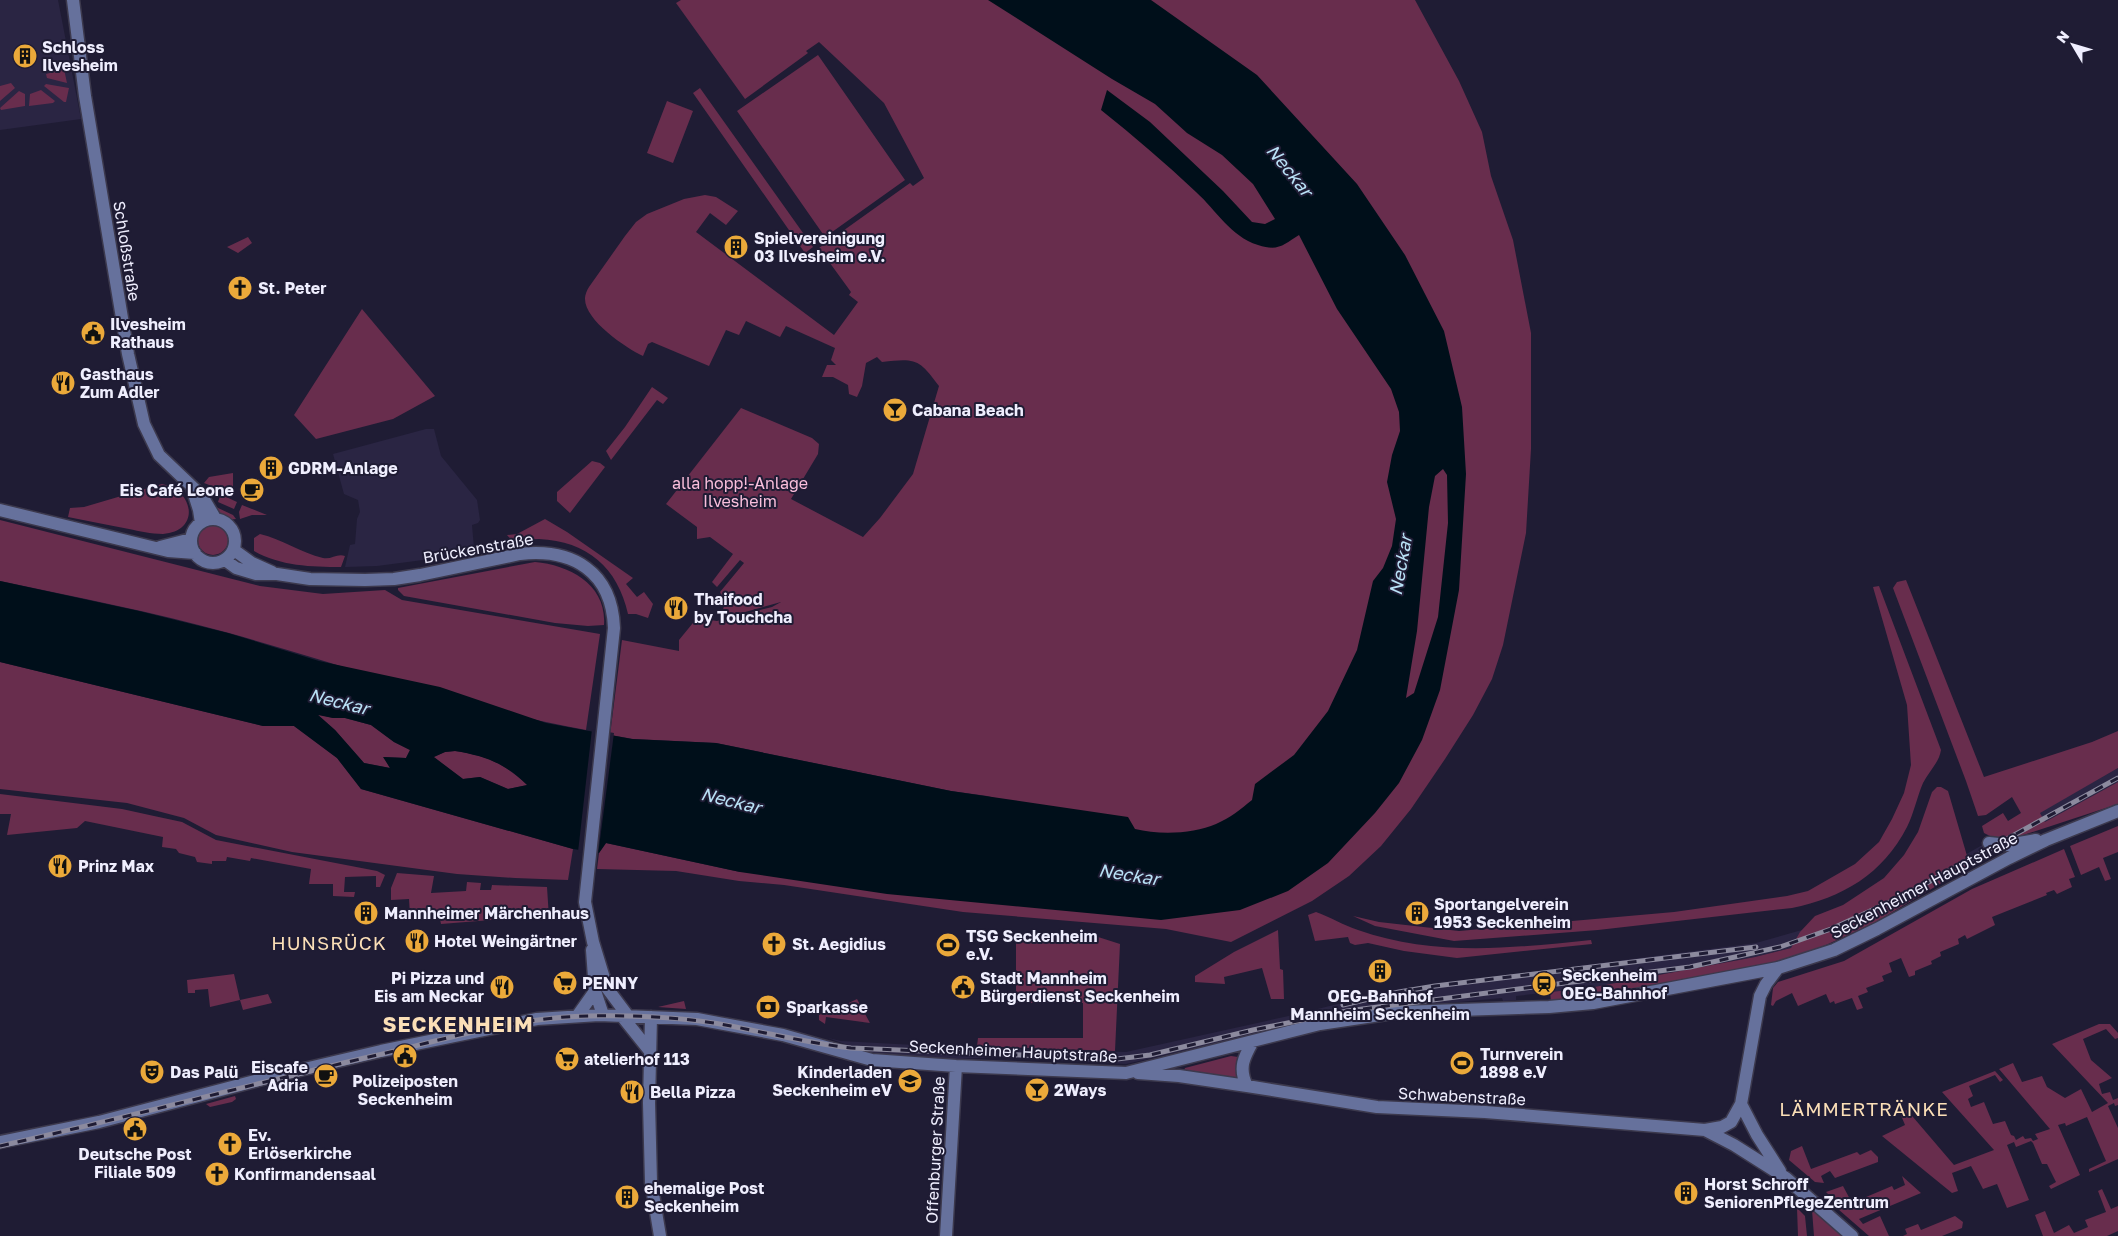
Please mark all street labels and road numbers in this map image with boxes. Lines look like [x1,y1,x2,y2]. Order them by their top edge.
street label: Schloßstraße [109,199,145,303]
street label: Brückenstraße [421,528,535,568]
street label: Seckenheimer Hauptstraße [1827,827,2021,943]
street label: Seckenheimer Hauptstraße [908,1036,1118,1066]
street label: Offenburger Straße [921,1076,949,1224]
street label: Schwabenstraße [1398,1083,1526,1109]

